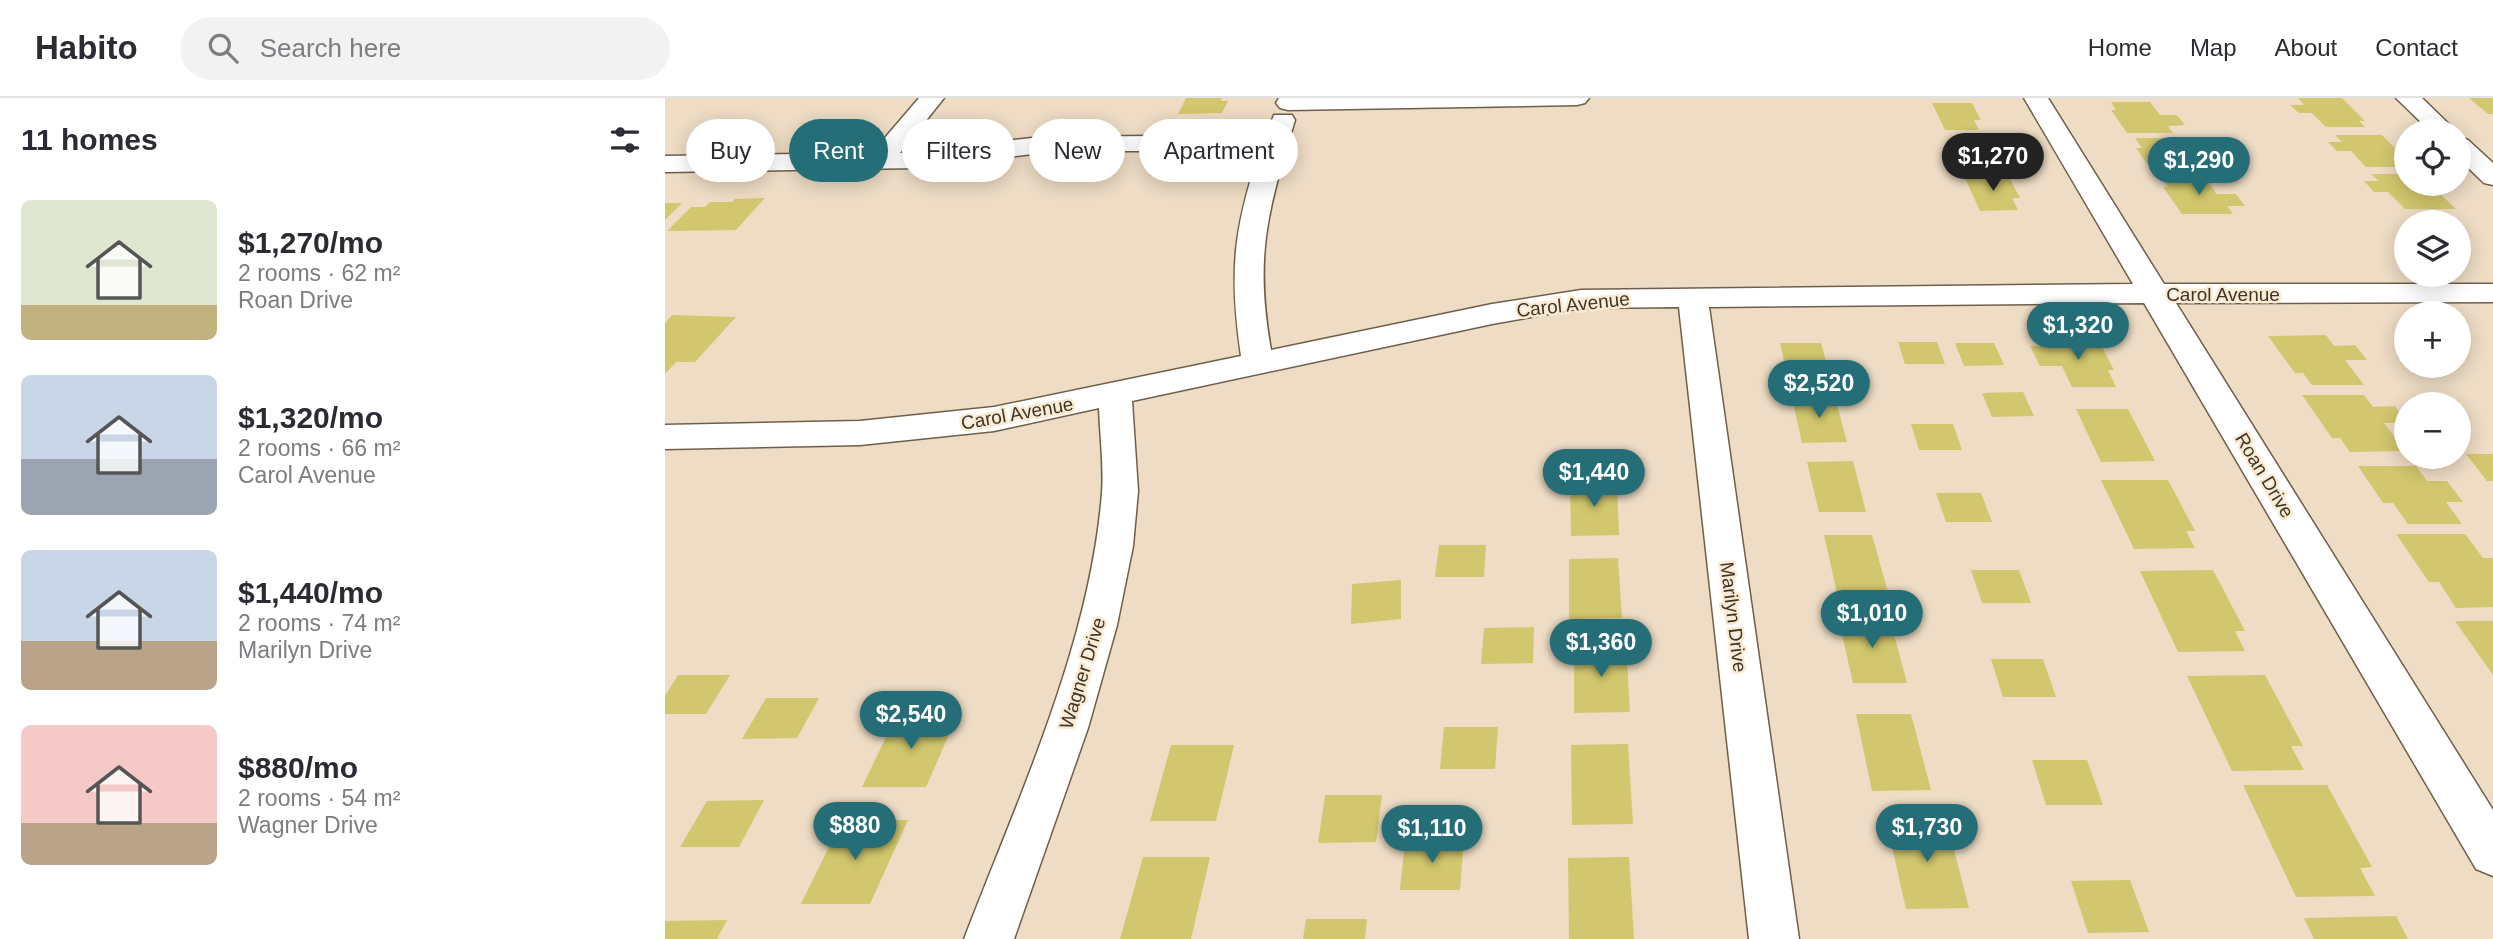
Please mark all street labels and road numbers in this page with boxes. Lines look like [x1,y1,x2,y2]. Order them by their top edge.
street label: Carol Avenue [2166,284,2280,305]
street label: Carol Avenue [1515,288,1631,321]
street label: Carol Avenue [959,393,1075,434]
street label: Roan Drive [2231,429,2298,521]
street label: Marilyn Drive [1716,561,1751,673]
street label: Wagner Drive [1056,615,1109,731]

